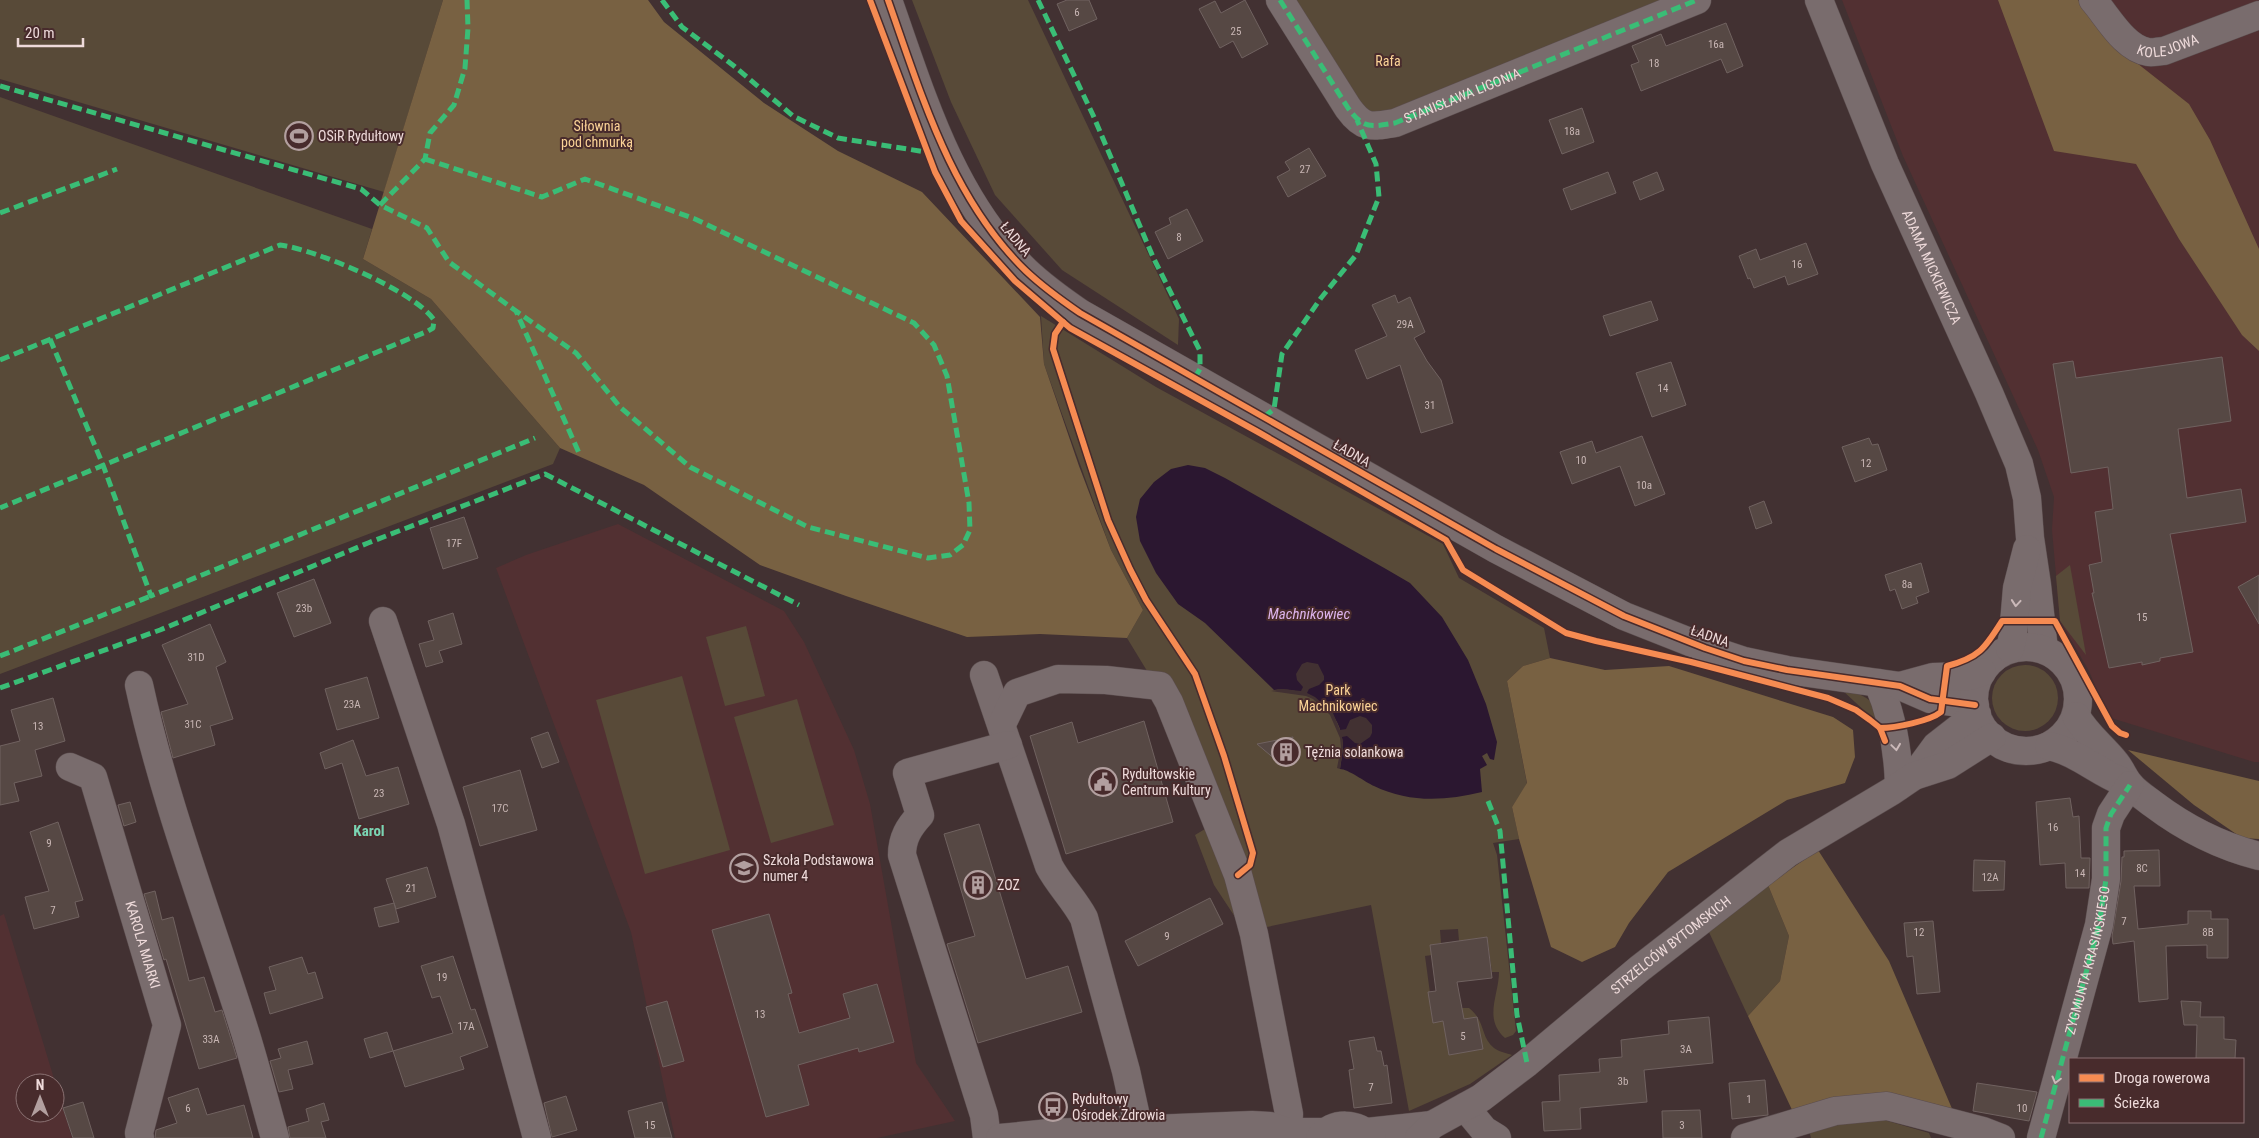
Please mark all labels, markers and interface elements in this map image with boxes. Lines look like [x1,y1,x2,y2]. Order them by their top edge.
house number: 6 [1074,6,1080,19]
scale bar [18,15,82,47]
text: 20 m [25,24,55,42]
house number: 25 [1231,25,1241,38]
street label: KOLEJOWA [2135,31,2201,61]
house number: 16a [1708,38,1724,51]
park label: Rafa [1375,53,1401,69]
house number: 18 [1649,57,1659,70]
street label: STANISŁAWA LIGONIA [1401,65,1523,127]
park label: Siłownia pod chmurką [561,118,633,150]
sports icon: OSiR Rydułtowy [284,121,314,151]
house number: 18a [1564,125,1580,138]
place label: OSiR Rydułtowy [318,128,404,144]
house number: 27 [1300,163,1310,176]
street label: ADAMA MICKIEWICZA [1899,207,1965,327]
street label: ŁADNA [997,219,1035,259]
house number: 8 [1176,231,1182,244]
house number: 16 [1792,258,1802,271]
house number: 29A [1396,318,1414,331]
house number: 14 [1658,382,1669,395]
house number: 31 [1425,399,1435,412]
street label: ŁADNA [1331,436,1373,470]
house number: 10 [1576,454,1586,467]
house number: 12 [1861,457,1871,470]
house number: 10a [1636,479,1652,492]
house number: 17F [446,537,462,550]
house number: 8a [1902,578,1912,591]
one-way arrow [2011,599,2022,607]
house number: 23b [296,602,312,615]
water label: Machnikowiec [1268,605,1350,623]
house number: 15 [2137,611,2147,624]
street label: ŁADNA [1689,622,1731,650]
house number: 31D [187,651,205,664]
park label: Park Machnikowiec [1298,682,1378,714]
house number: 23A [343,698,361,711]
house number: 31C [184,718,202,731]
house number: 13 [33,720,43,733]
building icon: Tężnia solankowa [1271,737,1301,767]
one-way arrow [1891,742,1901,751]
place label: Tężnia solankowa [1305,744,1404,760]
place label: Rydułtowskie Centrum Kultury [1122,766,1211,798]
public building icon: Rydułtowskie Centrum Kultury [1088,767,1118,797]
house number: 23 [374,787,384,800]
house number: 17C [491,802,509,815]
house number: 16 [2048,821,2058,834]
district label: Karol [353,822,385,840]
house number: 9 [46,837,52,850]
place label: Szkoła Podstawowa numer 4 [763,852,874,884]
school or university icon: Szkoła Podstawowa numer 4 [729,853,759,883]
house number: 8C [2136,862,2148,875]
house number: 14 [2075,867,2086,880]
building icon: ZOZ [963,870,993,900]
house number: 12A [1981,871,1999,884]
place label: ZOZ [997,877,1020,893]
house number: 21 [406,882,416,895]
street label: ZYGMUNTA KRASIŃSKIEGO [2062,885,2113,1036]
street label: STRZELCÓW BYTOMSKICH [1607,893,1734,997]
street label: KAROLA MIARKI [122,899,164,990]
house number: 7 [50,904,56,917]
house number: 7 [2121,915,2127,928]
house number: 12 [1914,926,1924,939]
house number: 8B [2202,926,2214,939]
house number: 9 [1164,930,1170,943]
house number: 19 [437,971,447,984]
house number: 13 [755,1008,765,1021]
house number: 17A [457,1020,475,1033]
house number: 5 [1460,1030,1466,1043]
house number: 33A [202,1033,220,1046]
house number: 3A [1680,1043,1693,1056]
legend [2069,1058,2244,1123]
text: Droga rowerowa [2114,1069,2210,1087]
north arrow [15,1073,65,1123]
house number: 3b [1618,1075,1628,1088]
one-way arrow [2052,1076,2062,1084]
text: N [36,1077,44,1093]
house number: 7 [1368,1081,1374,1094]
place label: Rydułtowy Ośrodek Zdrowia [1072,1091,1165,1123]
bus stop icon: Rydułtowy Ośrodek Zdrowia [1038,1092,1068,1122]
house number: 1 [1746,1093,1752,1106]
text: Ścieżka [2114,1094,2160,1112]
house number: 6 [185,1102,191,1115]
house number: 10 [2017,1102,2027,1115]
house number: 15 [645,1119,655,1132]
house number: 3 [1679,1119,1685,1132]

